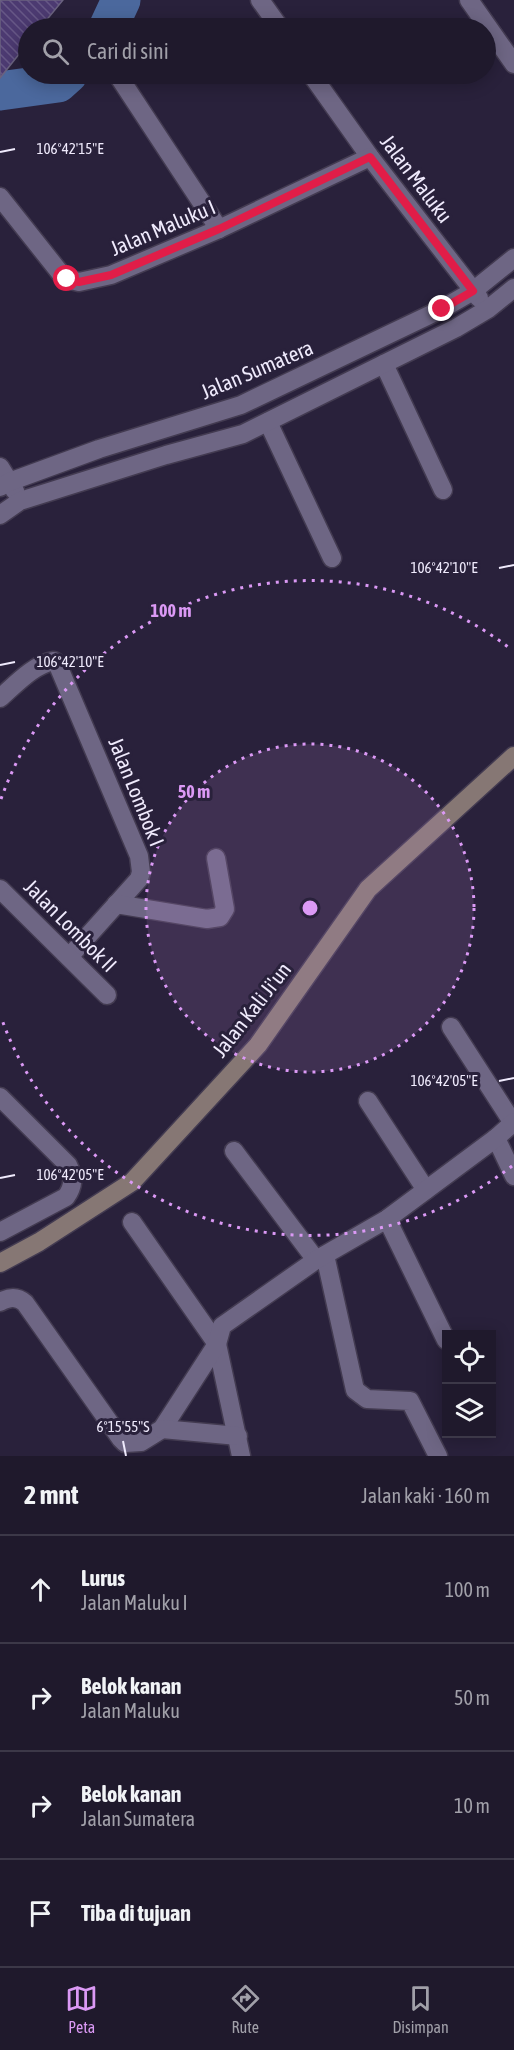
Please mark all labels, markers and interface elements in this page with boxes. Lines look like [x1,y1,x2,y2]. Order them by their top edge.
search box [18,18,496,84]
icon: search [39,35,72,68]
text: Cari di sini [87,38,169,64]
street label: Jalan Maluku [376,130,458,227]
text: 106°42'15"E [36,140,104,157]
street label: Jalan Maluku I [106,194,219,260]
route start [53,265,79,291]
route end [428,295,454,321]
street label: Jalan Sumatera [197,335,316,403]
text: 106°42'10"E [410,559,478,576]
text: 100 m [151,600,191,621]
text: 106°42'10"E [36,653,104,670]
street label: Jalan Lombok I [104,734,170,850]
text: 50 m [178,781,210,802]
street label: Jalan Lombok II [20,874,122,976]
centre of rings [300,898,320,918]
street label: Jalan Kali Ji'un [207,957,295,1061]
text: 106°42'05"E [410,1072,478,1089]
text: 106°42'05"E [36,1166,104,1183]
map controls [442,1330,496,1438]
button: locate [442,1330,496,1384]
button: layers [442,1384,496,1438]
text: 6°15'55"S [96,1418,150,1435]
text: 2 mnt [24,1480,79,1510]
text: Jalan kaki · 160 m [361,1484,490,1507]
text: Lurus [81,1565,125,1591]
icon: ahead [24,1573,57,1606]
text: 100 m [445,1578,490,1601]
text: Jalan Maluku I [81,1591,188,1614]
text: Belok kanan [81,1673,182,1699]
icon: right [24,1681,57,1714]
text: 50 m [454,1686,490,1709]
text: Jalan Maluku [81,1699,180,1722]
text: Belok kanan [81,1781,182,1807]
icon: right [24,1789,57,1822]
text: 10 m [454,1794,490,1817]
text: Jalan Sumatera [81,1807,195,1830]
icon: arrive [24,1897,57,1930]
text: Tiba di tujuan [81,1900,191,1926]
tab: Peta [65,1982,98,2036]
tab: Rute [229,1982,262,2036]
tab: Disimpan [392,1982,449,2036]

